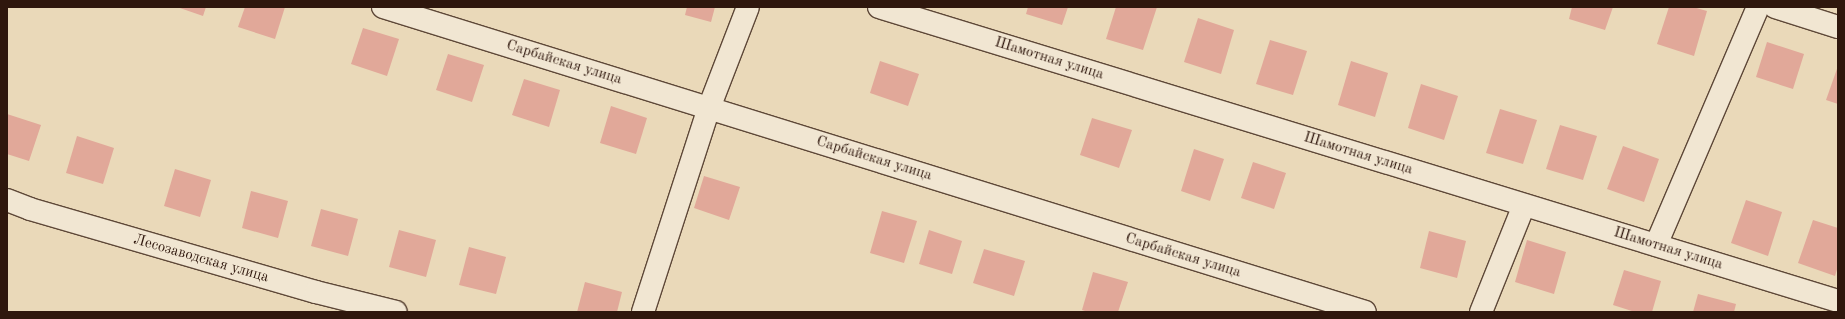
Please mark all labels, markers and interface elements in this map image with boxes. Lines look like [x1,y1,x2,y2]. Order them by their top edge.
street label: Шамотная улица [992,34,1106,84]
street label: Сарбайская улица [504,37,624,89]
street label: Шамотная улица [1301,129,1415,179]
street label: Сарбайская улица [814,133,934,185]
street label: Шамотная улица [1611,224,1725,274]
street label: Сарбайская улица [1123,230,1243,282]
street label: Лесозаводская улица [131,231,271,287]

